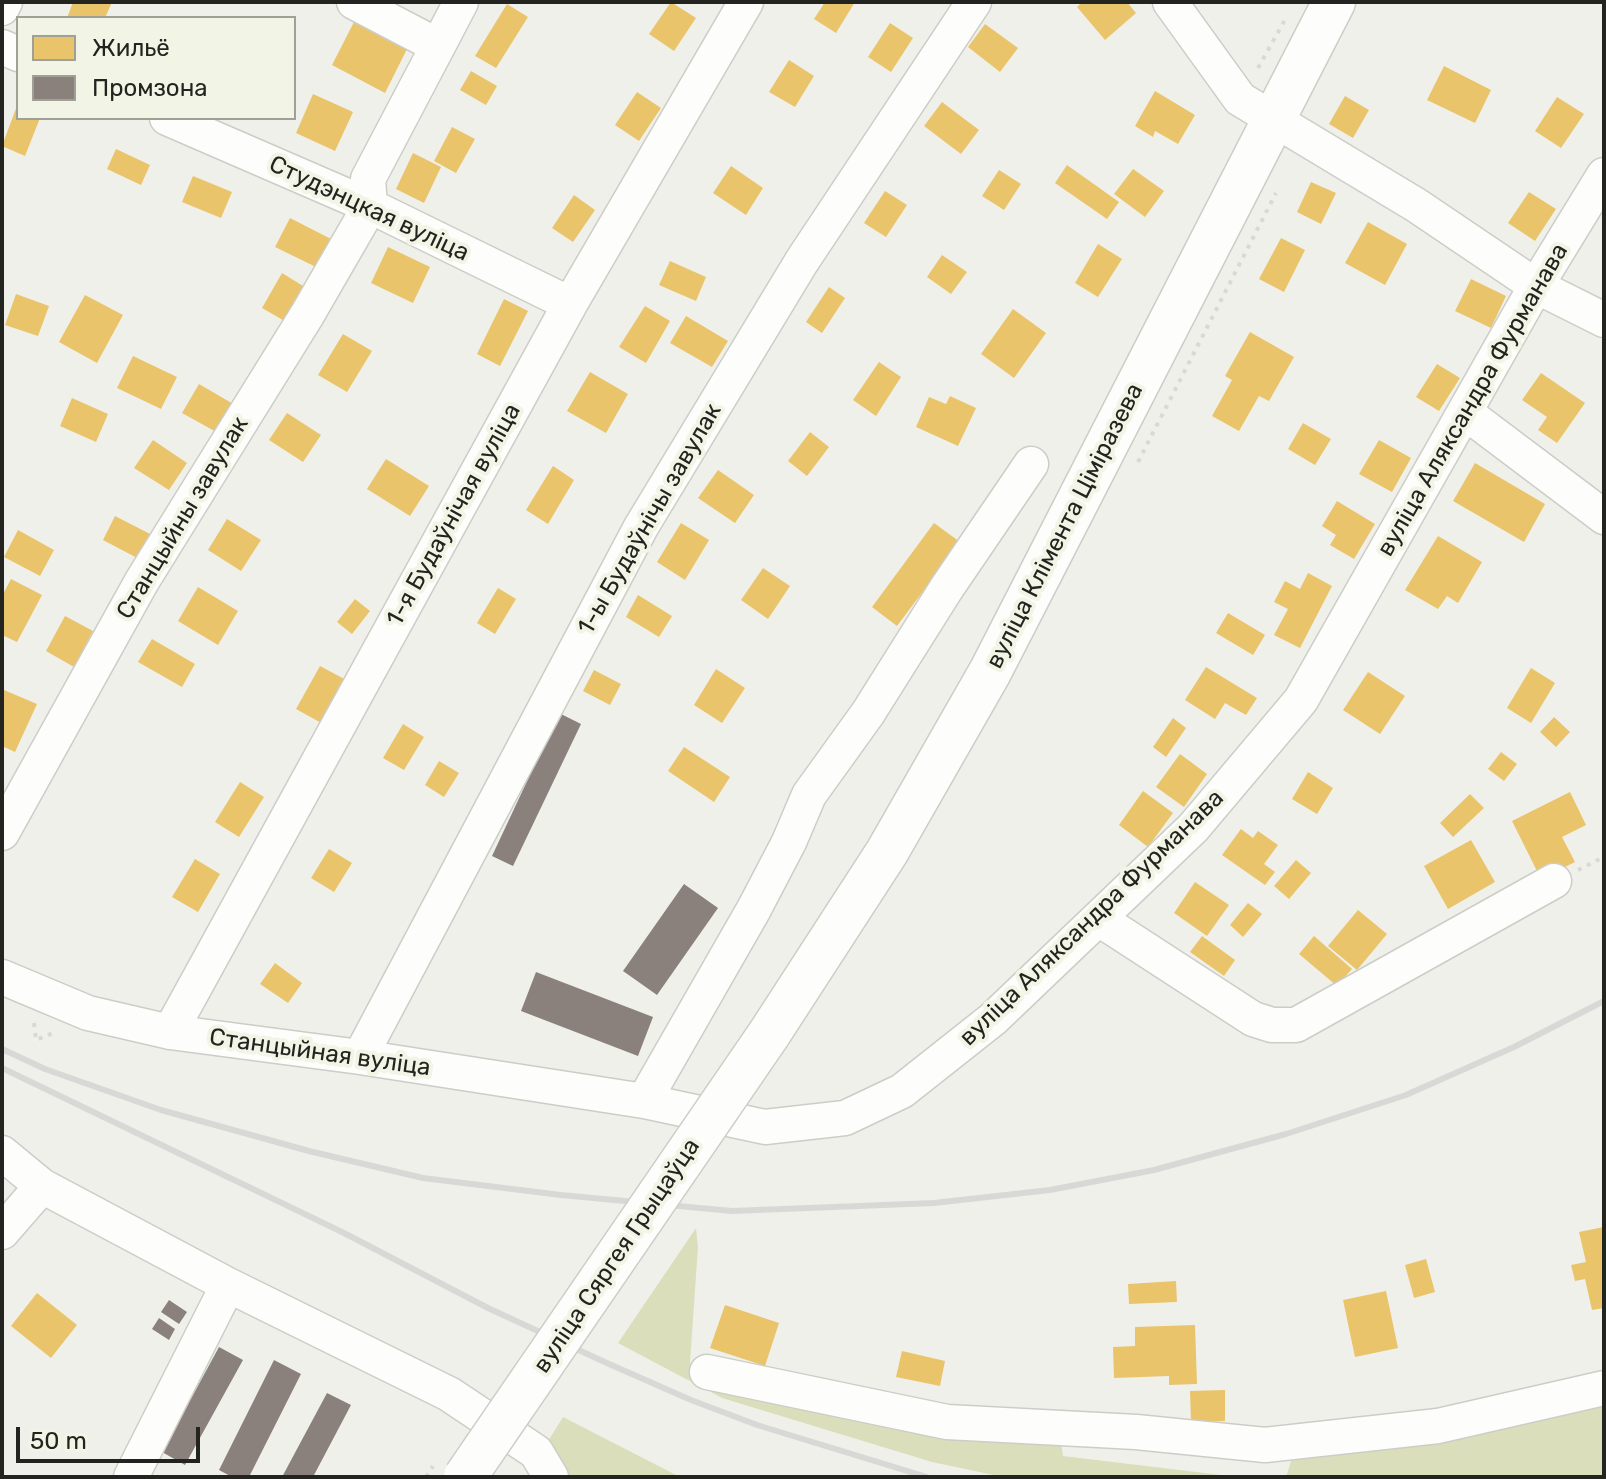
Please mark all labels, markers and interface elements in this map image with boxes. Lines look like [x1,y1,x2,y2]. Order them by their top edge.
legend [16,16,296,120]
text: Жильё [92,34,170,62]
text: Промзона [92,74,208,102]
street label: Студэнцкая вуліца [264,150,474,268]
street label: вуліца Аляксандра Фурманава [1372,239,1574,561]
street label: вуліца Клімента Ціміразева [980,379,1150,673]
street label: 1-ы Будаўнічы завулак [572,398,728,640]
street label: 1-я Будаўнічая вуліца [381,399,527,631]
street label: Станцыйны завулак [111,411,255,625]
street label: вуліца Аляксандра Фурманава [954,784,1230,1052]
street label: Станцыйная вуліца [208,1023,432,1083]
street label: вуліца Сяргея Грыцаўца [528,1133,706,1379]
scale bar [20,1411,204,1461]
text: 50 m [30,1427,87,1455]

